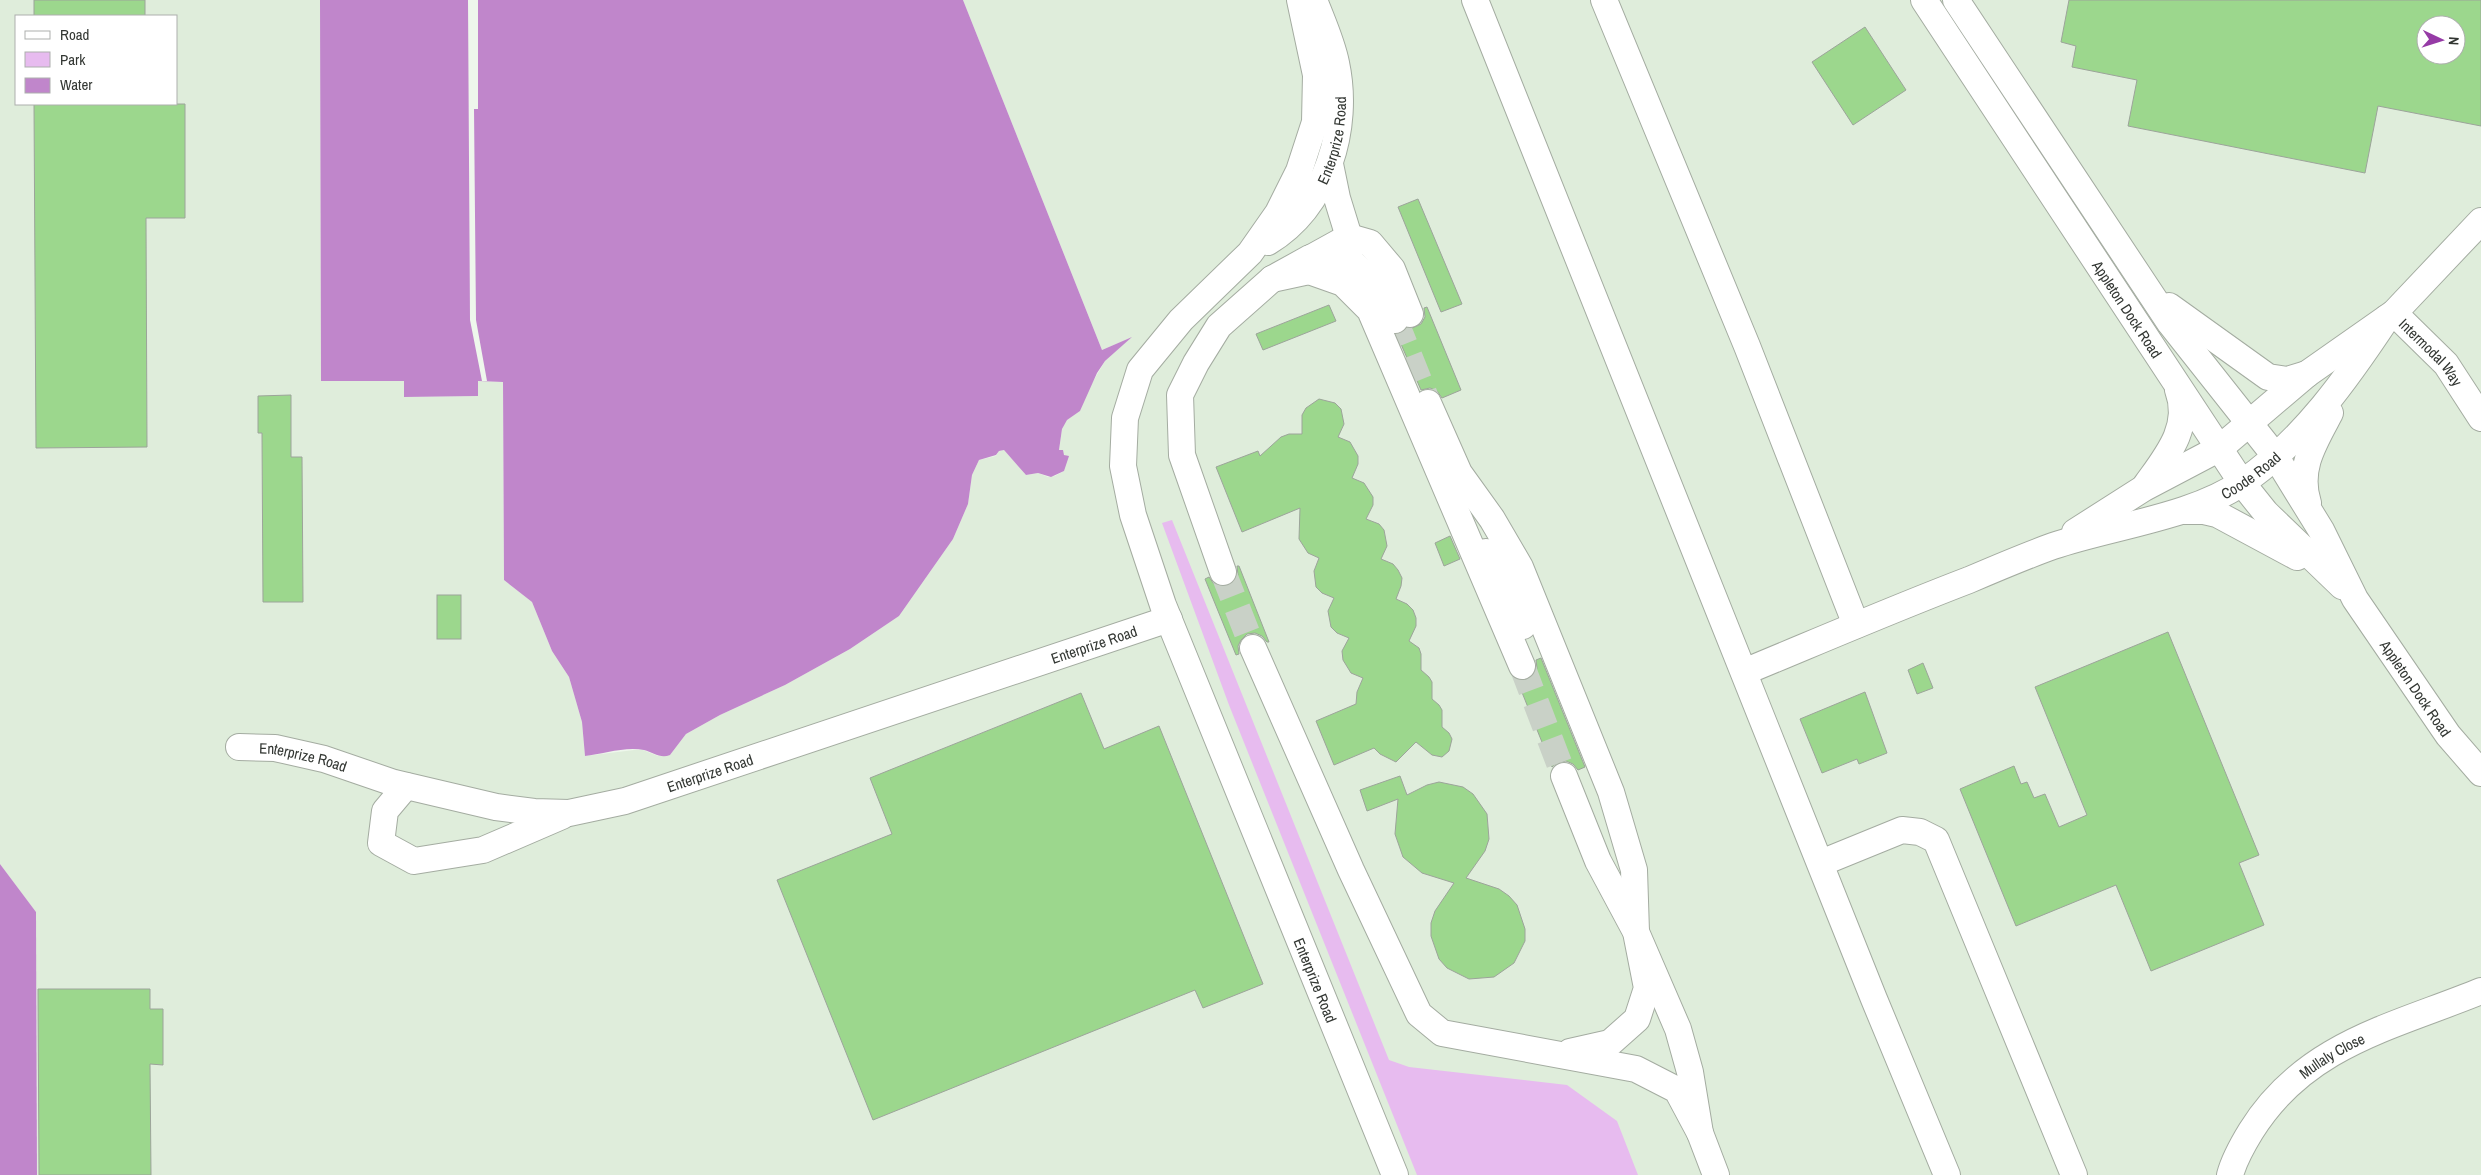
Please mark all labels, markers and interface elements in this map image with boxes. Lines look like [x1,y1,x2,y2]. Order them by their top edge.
legend [15,15,178,105]
north arrow [2416,15,2466,65]
text: Road [60,24,89,45]
text: N [2445,36,2463,46]
text: Park [60,49,86,70]
text: Water [60,74,92,95]
street label: Enterprize Road [1312,96,1350,188]
street label: Appleton Dock Road [2087,255,2167,362]
street label: Intermodal Way [2395,313,2468,391]
street label: Coode Road [2217,447,2285,504]
street label: Enterprize Road [1048,620,1140,668]
street label: Appleton Dock Road [2375,635,2456,741]
street label: Enterprize Road [259,737,350,777]
street label: Enterprize Road [664,748,756,797]
street label: Enterprize Road [1289,935,1342,1026]
street label: Mullaly Close [2294,1028,2368,1083]

